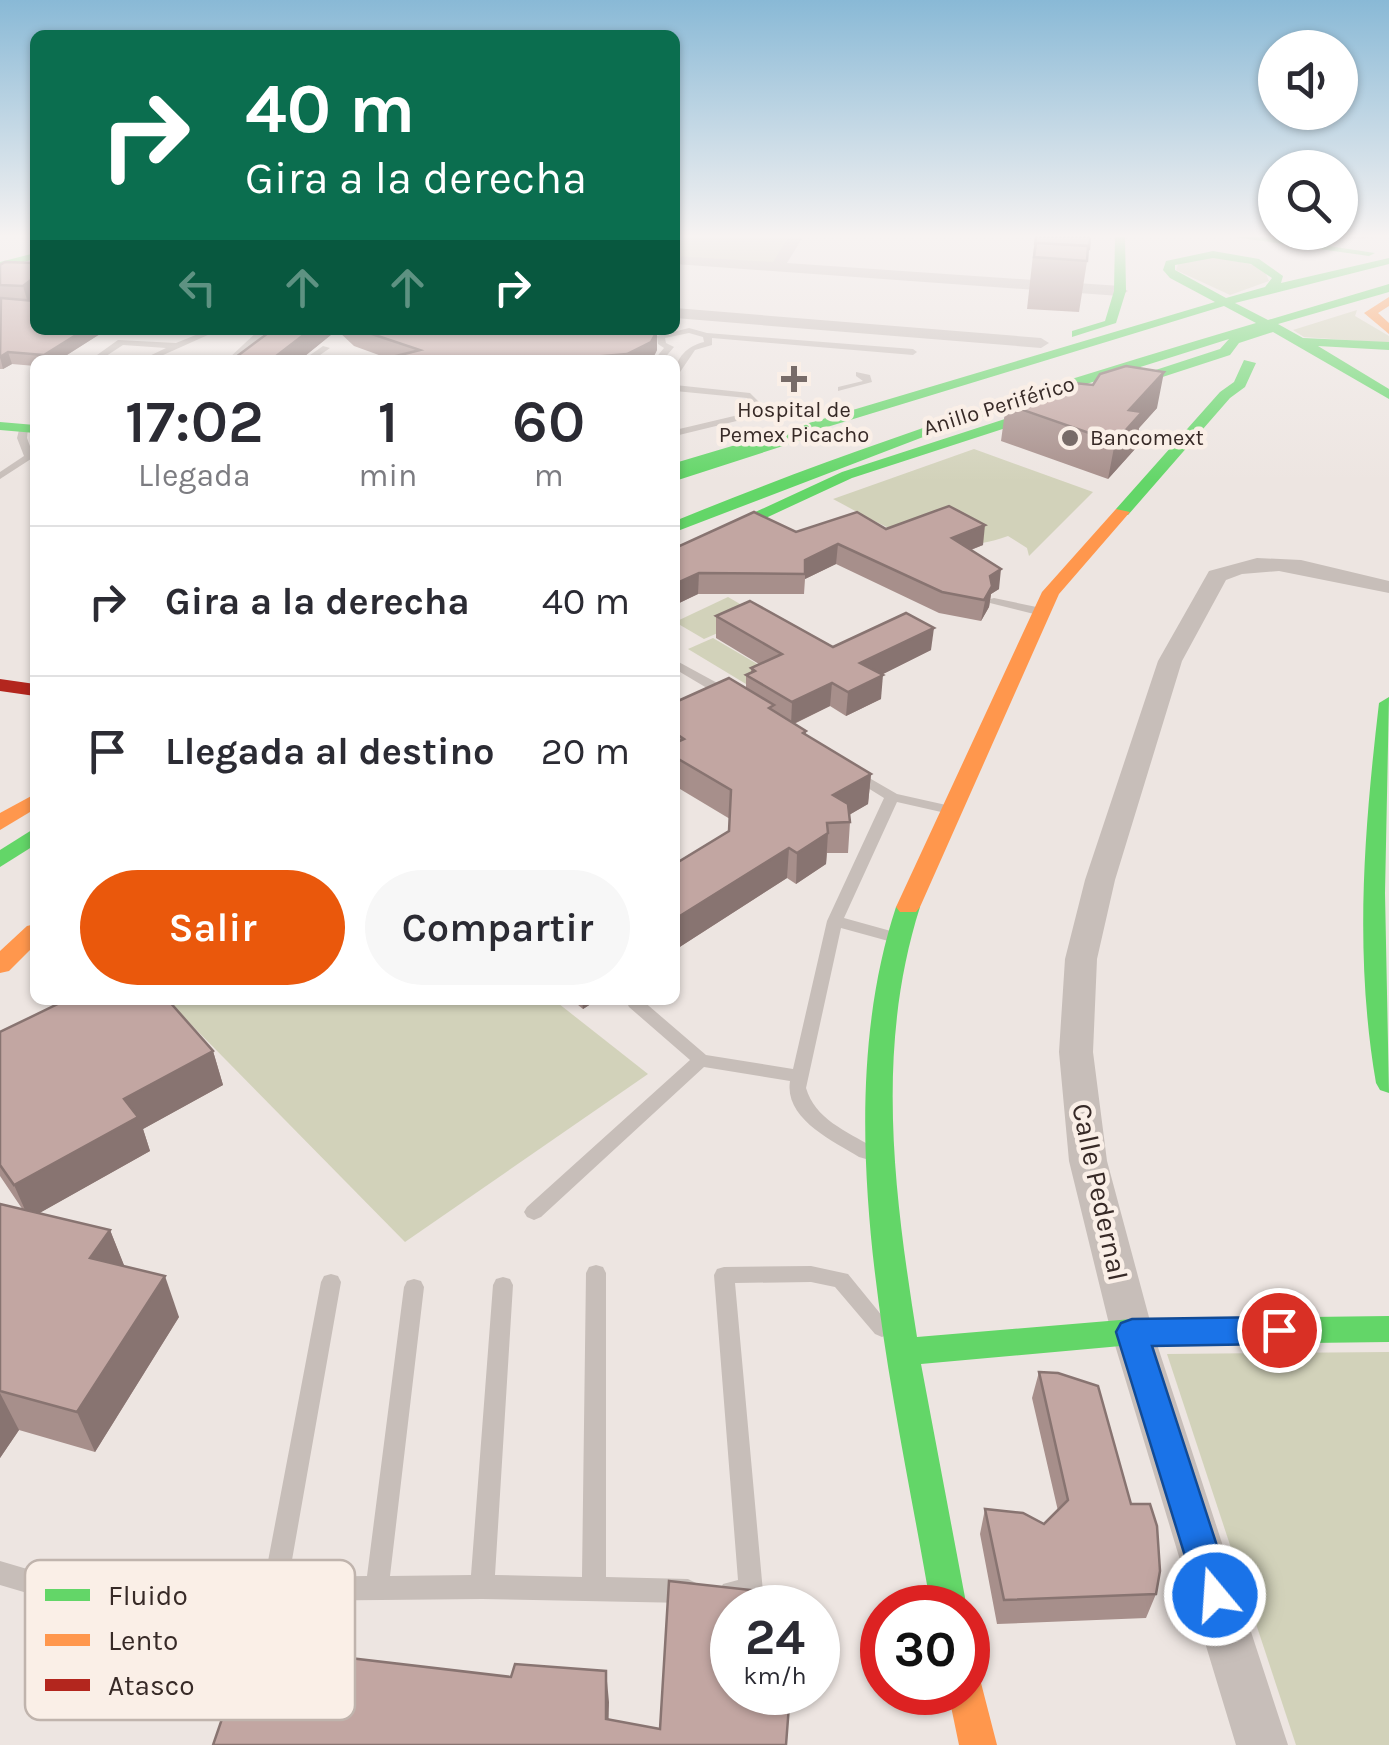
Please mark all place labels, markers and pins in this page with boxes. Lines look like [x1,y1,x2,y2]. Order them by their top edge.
marker: Hospital de Pemex Picacho [781,366,807,392]
place label: Hospital de Pemex Picacho [719,397,869,448]
place label: Bancomext [1090,425,1204,451]
marker: Bancomext [1059,427,1081,449]
pin [1237,1288,1322,1373]

